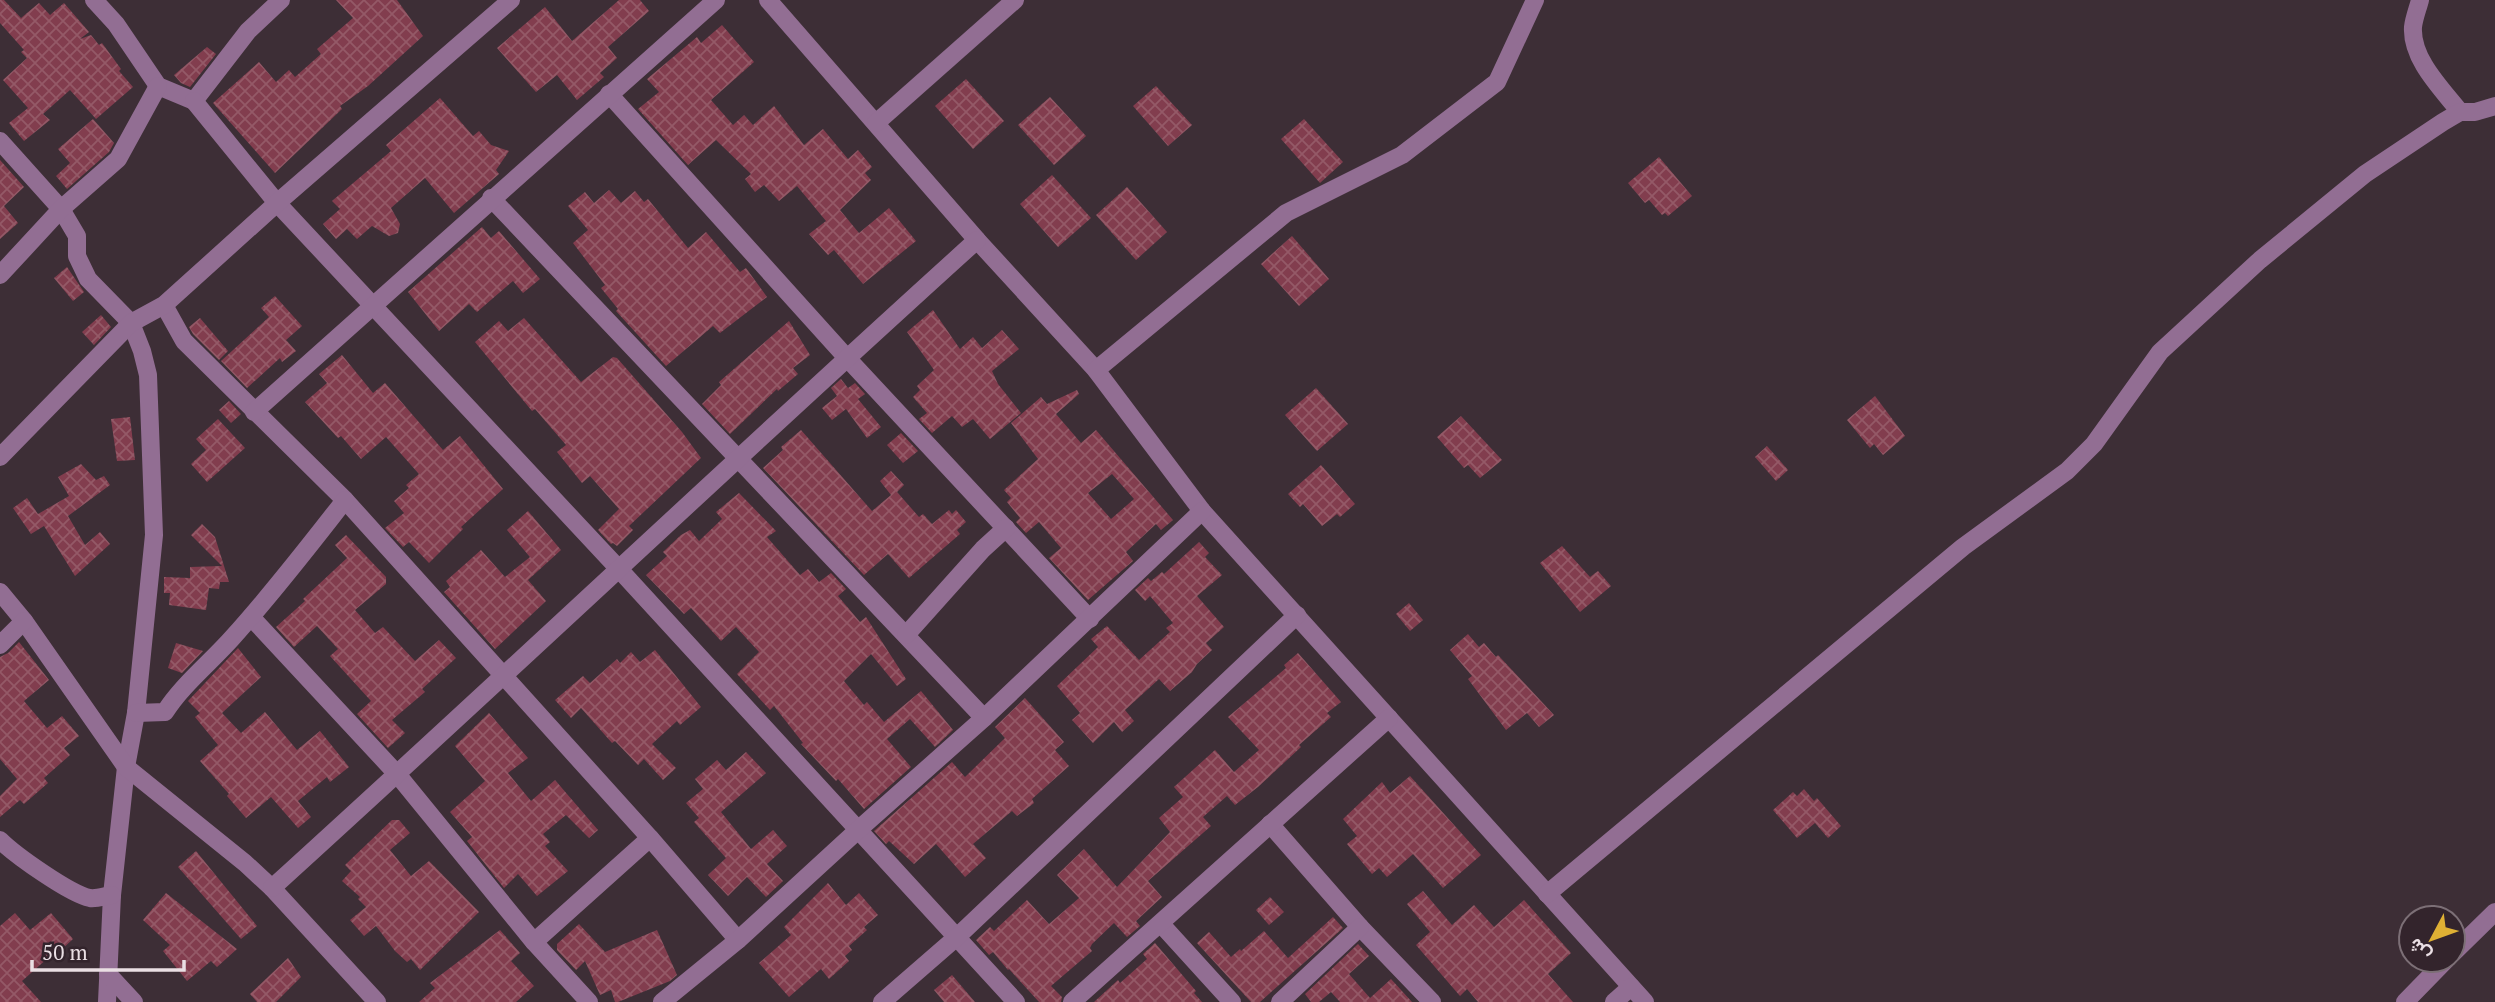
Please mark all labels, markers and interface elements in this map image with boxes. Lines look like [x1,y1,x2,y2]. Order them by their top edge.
north arrow [2397,904,2467,974]
scale bar [32,928,184,972]
text: ش [2402,934,2436,967]
text: 50 m [42,938,88,966]

